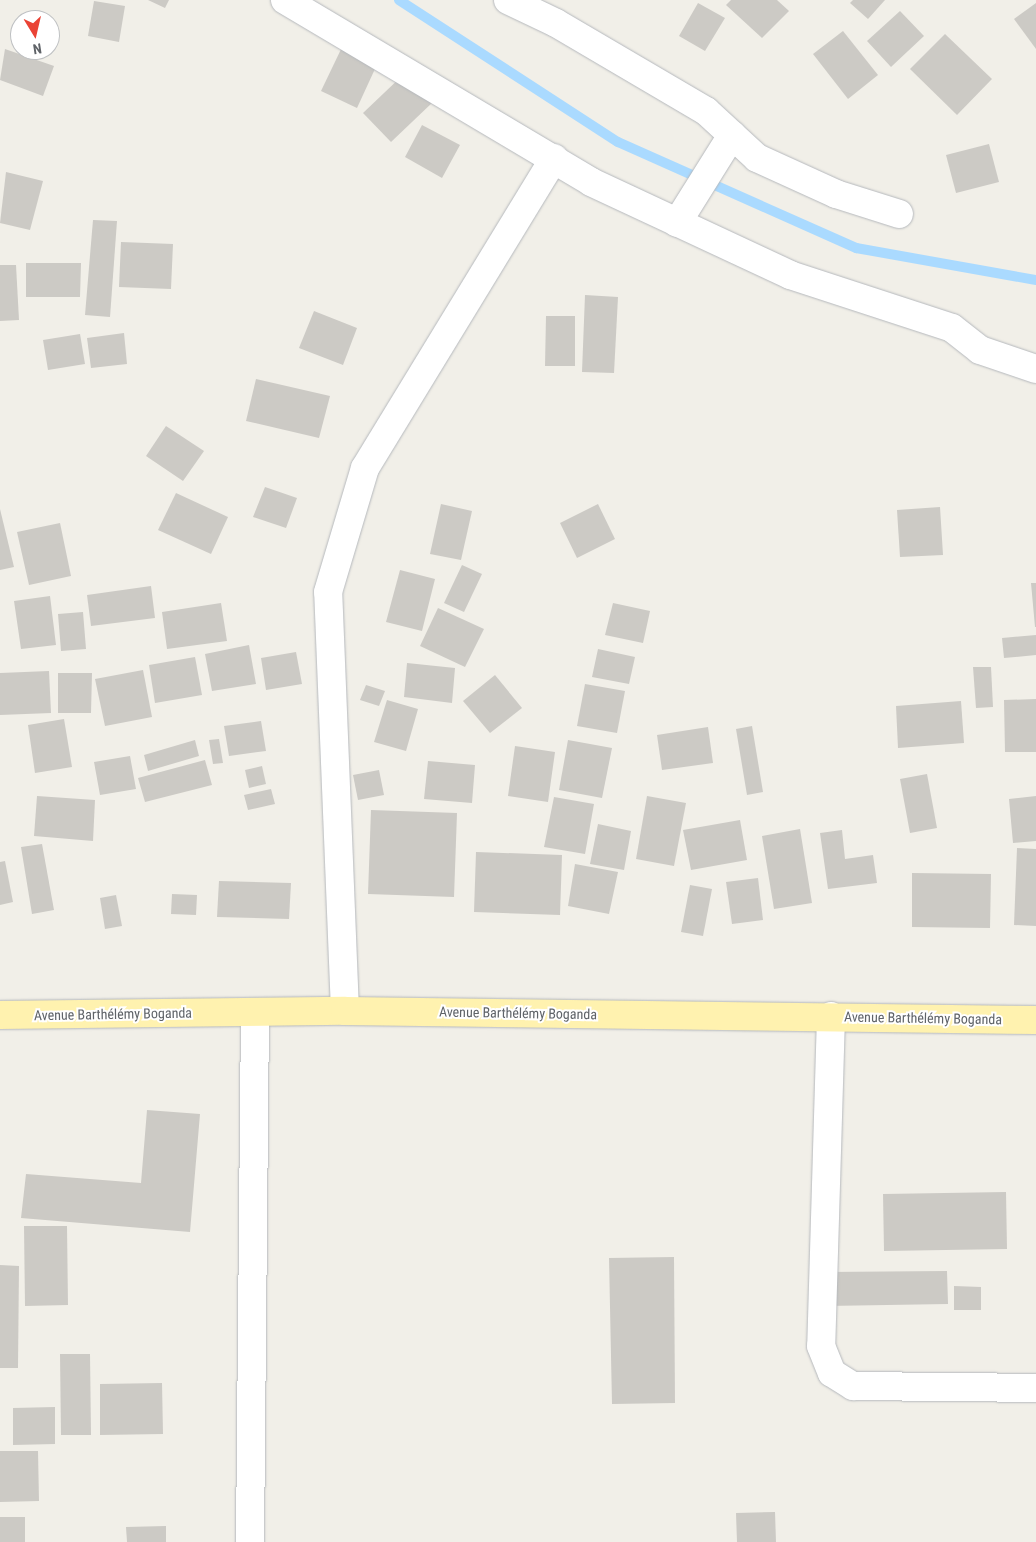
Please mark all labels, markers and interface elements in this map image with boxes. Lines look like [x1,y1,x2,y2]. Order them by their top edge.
north arrow [10,10,60,60]
text: N [32,40,43,57]
street label: Avenue Barthélémy Boganda [439,1003,597,1023]
street label: Avenue Barthélémy Boganda [34,1004,192,1024]
street label: Avenue Barthélémy Boganda [844,1008,1002,1028]

